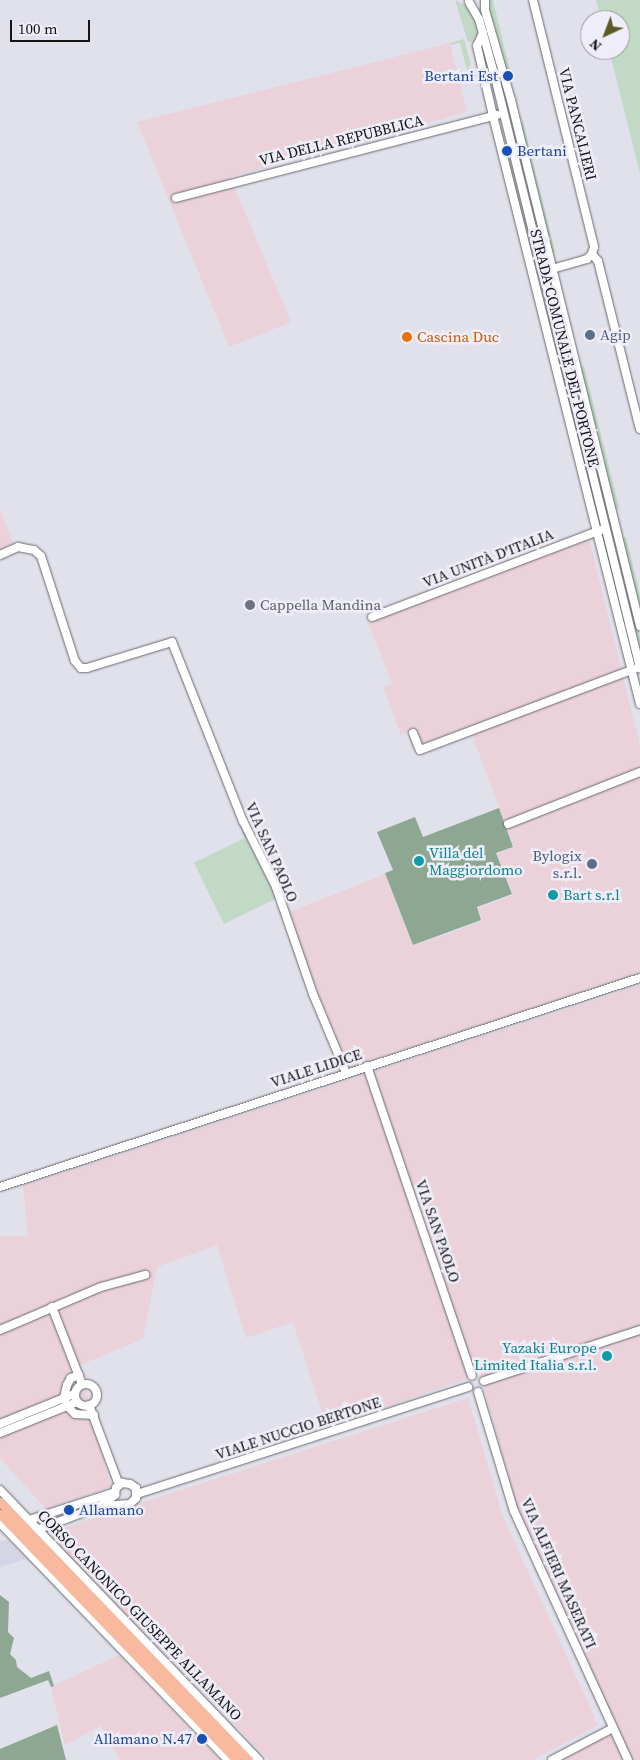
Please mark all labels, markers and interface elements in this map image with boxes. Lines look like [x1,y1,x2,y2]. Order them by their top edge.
scale bar [12,10,92,42]
north arrow [580,10,630,60]
text: 100 m [18,18,58,39]
text: N [585,34,606,56]
street label: VIA PANCALIERI [555,66,601,182]
place label: Bertani Est [424,67,498,85]
marker: Bertani Est [502,70,514,82]
street label: VIA DELLA REPUBBLICA [257,111,425,169]
place label: Bertani [517,142,567,160]
marker: Bertani [501,145,513,157]
street label: STRADA COMUNALE DEL PORTONE [527,227,603,469]
place label: Agip [600,326,631,344]
place label: Cascina Duc [417,328,499,346]
marker: Agip [584,329,596,341]
marker: Cascina Duc [401,331,413,343]
street label: VIA UNITÀ D'ITALIA [420,525,556,591]
place label: Cappella Mandina [260,596,381,614]
marker: Cappella Mandina [244,599,256,611]
street label: VIA SAN PAOLO [242,799,302,905]
place label: Villa del Maggiordomo [429,843,522,878]
place label: Bylogix s.r.l. [533,846,582,881]
marker: Villa del Maggiordomo [413,855,425,867]
marker: Bylogix s.r.l. [586,858,598,870]
place label: Bart s.r.l [563,886,620,904]
marker: Bart s.r.l [547,889,559,901]
street label: VIALE LIDICE [268,1045,364,1091]
street label: VIA SAN PAOLO [412,1177,464,1285]
place label: Yazaki Europe Limited Italia s.r.l. [474,1338,597,1373]
marker: Yazaki Europe Limited Italia s.r.l. [601,1350,613,1362]
street label: VIALE NUCCIO BERTONE [213,1393,383,1463]
street label: VIA ALFIERI MASERATI [518,1495,600,1651]
place label: Allamano [79,1501,144,1519]
marker: Allamano [63,1504,75,1516]
street label: CORSO CANONICO GIUSEPPE ALLAMANO [34,1506,246,1724]
place label: Allamano N.47 [94,1730,192,1748]
marker: Allamano N.47 [196,1733,208,1745]

